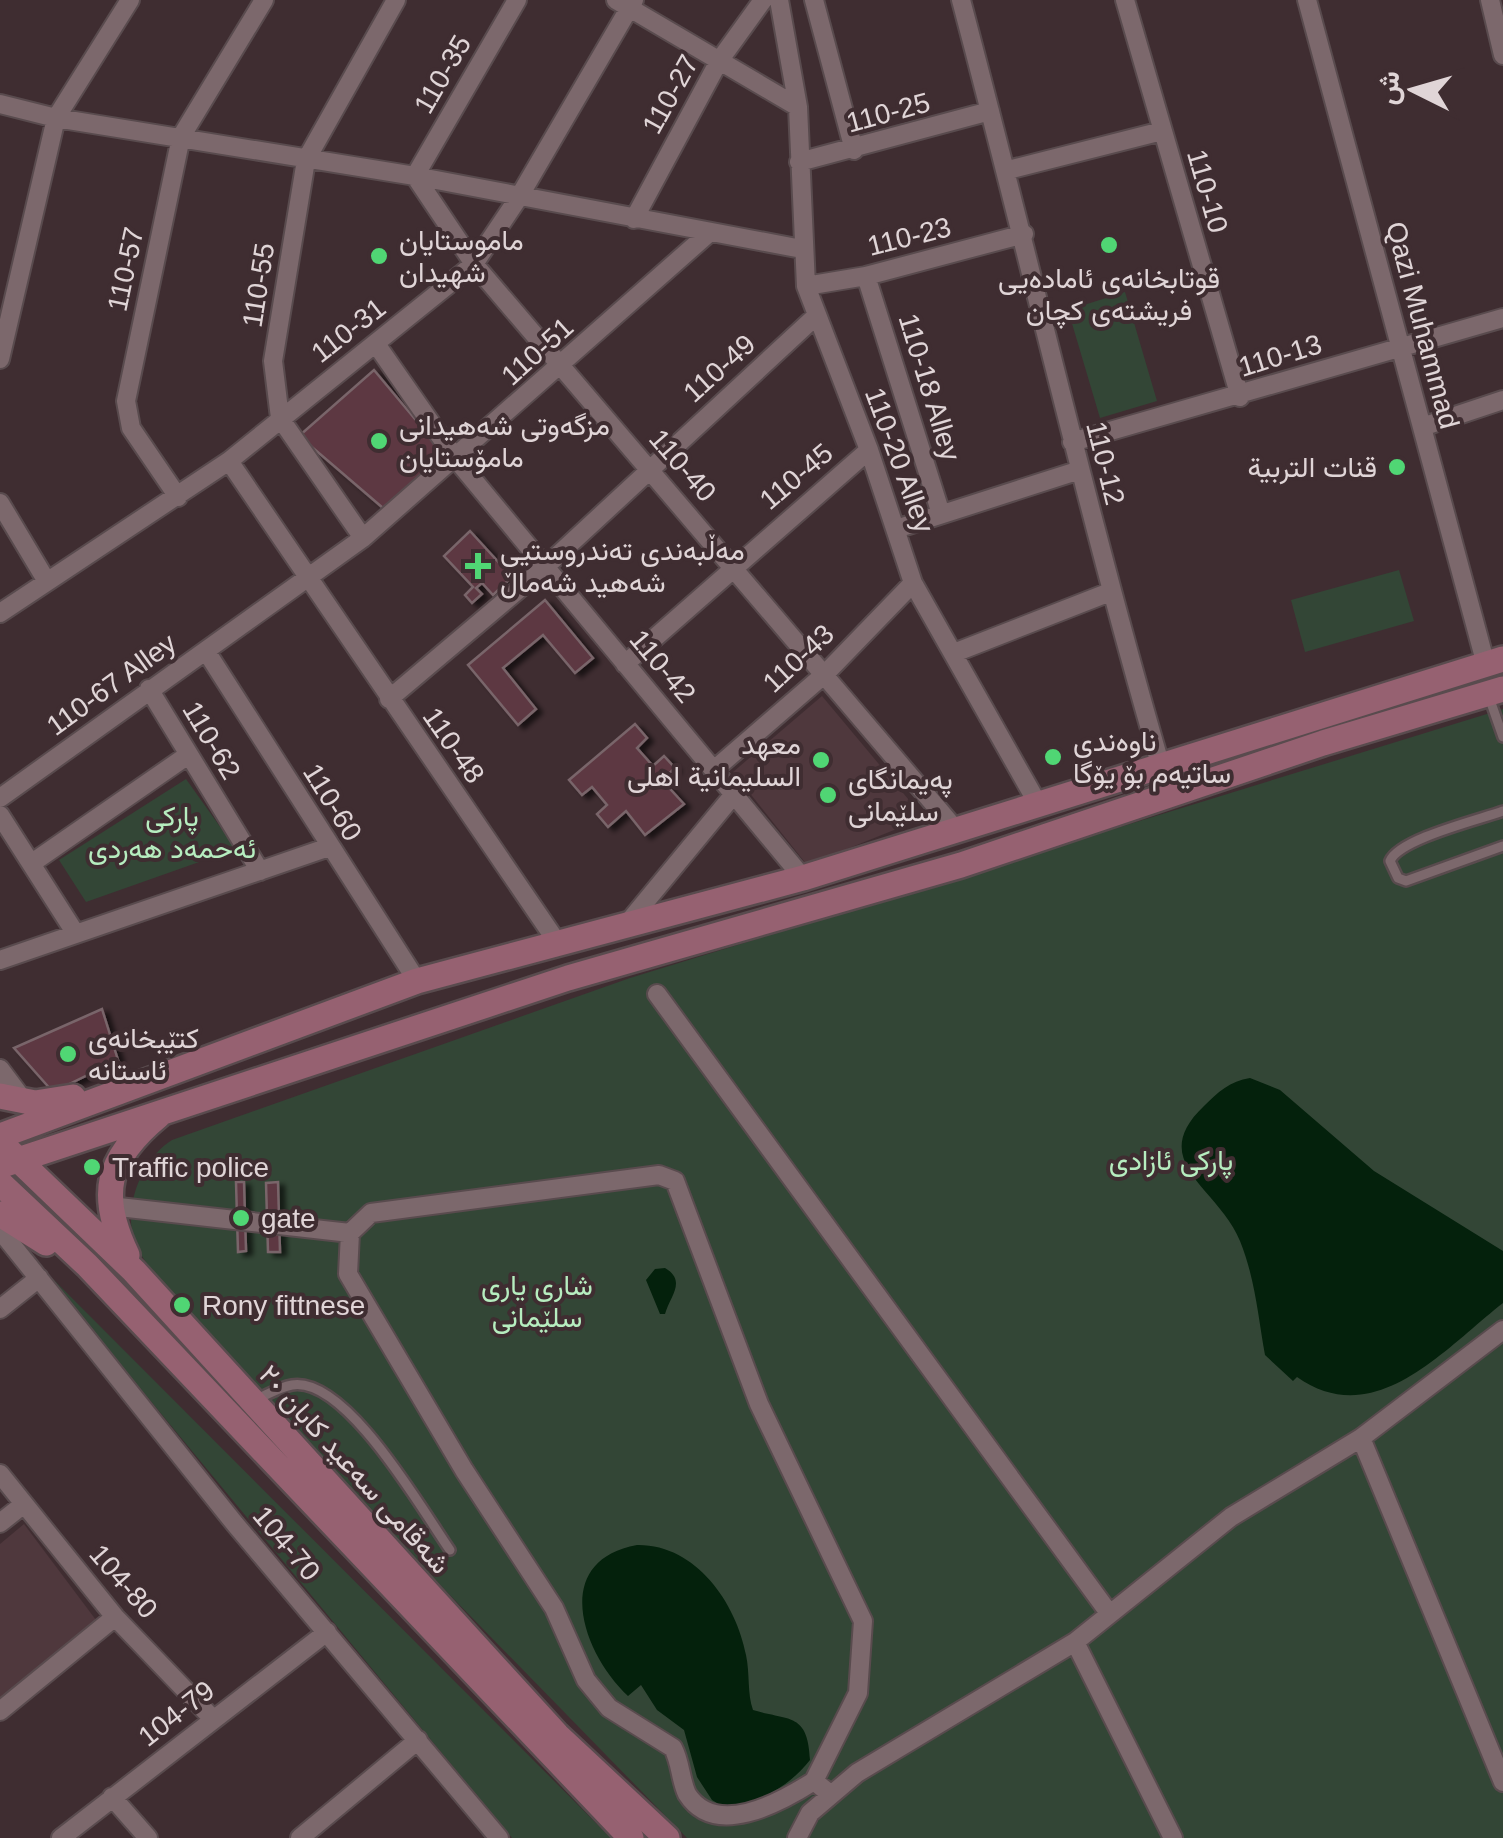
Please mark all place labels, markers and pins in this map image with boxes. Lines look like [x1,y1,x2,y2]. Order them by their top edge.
place label: ماموستايان شهيدان [399,225,524,290]
marker: قوتابخانەی ئامادەیی فریشتەی کچان [1098,234,1120,256]
marker: ماموستايان شهيدان [368,245,390,267]
place label: قوتابخانەی ئامادەیی فریشتەی کچان [998,263,1220,329]
place label: مزگەوتی شەهیدانی مامۆستایان [399,410,610,475]
marker: مزگەوتی شەهیدانی مامۆستایان [368,430,390,452]
place label: قنات التربیة [1248,452,1377,485]
marker: قنات التربیة [1386,456,1408,478]
place label: مەڵبەندی تەندروستیی شەهید شەماڵ [500,534,745,599]
marker: مەڵبەندی تەندروستیی شەهید شەماڵ [465,553,491,579]
place label: ناوەندی ساتیەم بۆ یۆگا [1073,726,1231,792]
place label: معهد السلیمانیة اهلى [627,729,801,793]
marker: ناوەندی ساتیەم بۆ یۆگا [1042,746,1064,768]
marker: معهد السلیمانیة اهلى [810,749,832,771]
place label: پەیمانگای سلێمانی [848,764,953,828]
marker: پەیمانگای سلێمانی [817,784,839,806]
place label: کتێبخانەی ئاستانە [88,1023,199,1086]
marker: کتێبخانەی ئاستانە [57,1043,79,1065]
place label: Traffic police [112,1152,269,1183]
marker: Traffic police [81,1156,103,1178]
place label: gate [261,1203,316,1234]
marker: gate [230,1207,252,1229]
place label: Rony fittnese [202,1290,365,1321]
marker: Rony fittnese [171,1294,193,1316]

